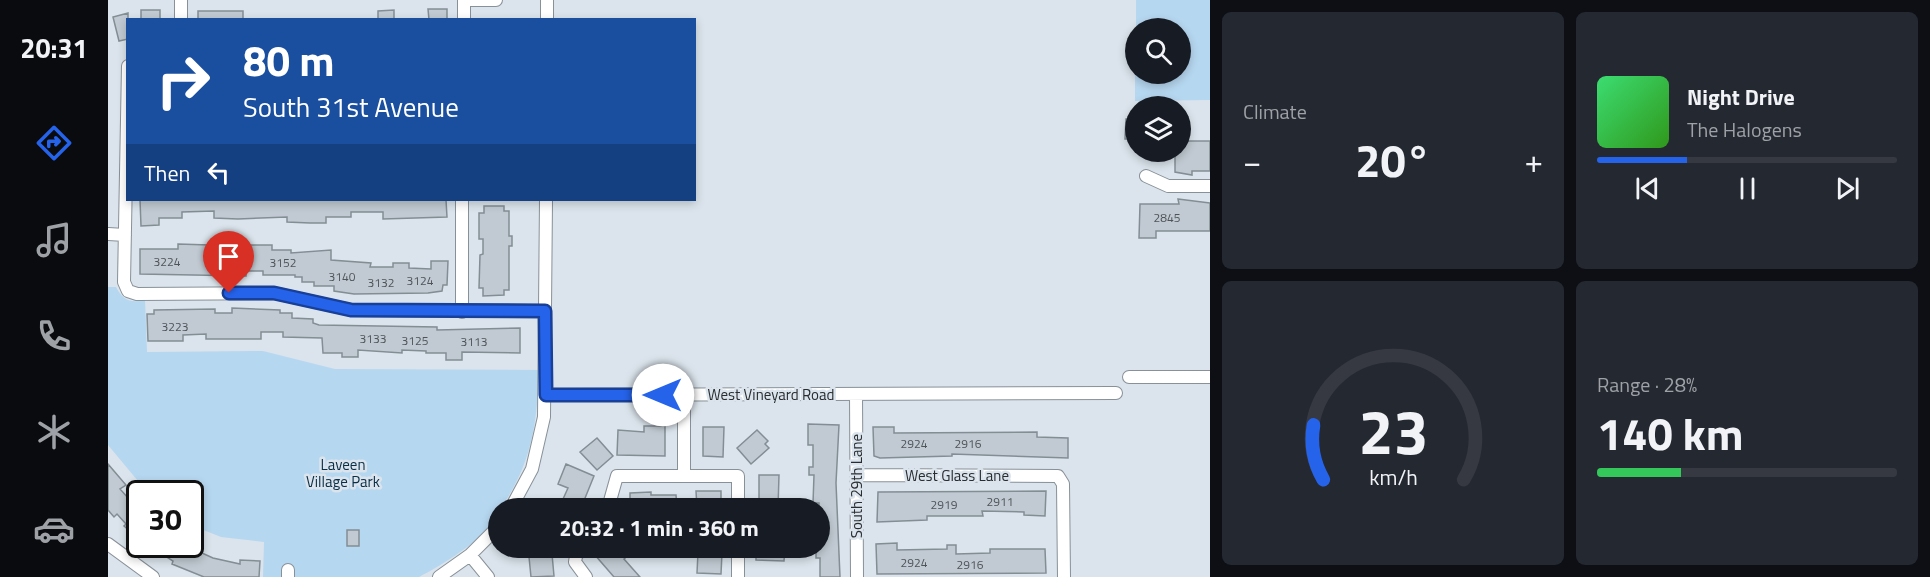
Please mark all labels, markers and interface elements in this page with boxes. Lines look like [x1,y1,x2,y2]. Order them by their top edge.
map controls [1125,18,1191,162]
button: search [1125,18,1191,84]
text: 20:31 [20,27,88,68]
text: 80 m [243,28,335,92]
icon: right [144,42,222,120]
text: Night Drive [1687,80,1795,114]
text: South 31st Avenue [243,86,459,127]
button: layers [1125,96,1191,162]
text: Climate [1243,96,1307,127]
text: The Halogens [1687,114,1802,145]
icon: directions [33,122,75,164]
text: 20° [1355,126,1431,194]
text: − [1243,136,1261,186]
text: + [1525,136,1543,186]
text: Then [144,156,190,190]
icon: left [202,156,235,189]
icon: previous [1631,172,1664,205]
icon: pause [1731,172,1764,205]
icon: next [1831,172,1864,205]
house number: 2845 [1154,208,1181,227]
icon: music [33,219,75,261]
pin [203,231,254,293]
icon: arrive [212,240,245,273]
house number: 3224 [154,252,181,271]
house number: 3152 [270,253,296,272]
house number: 3140 [329,267,356,286]
house number: 3124 [407,271,434,290]
house number: 3132 [368,273,394,292]
icon: phone [33,315,75,357]
house number: 3223 [162,317,188,336]
house number: 3133 [360,329,386,348]
house number: 3125 [402,331,429,350]
house number: 3113 [461,332,487,351]
position arrow [631,363,695,427]
text: Range · 28% [1597,369,1697,400]
street label: West Vineyard Road [708,383,834,406]
text: 23 [1358,383,1428,478]
text: 140 km [1597,399,1743,467]
icon: climate [33,411,75,453]
street label: South 29th Lane [845,434,868,538]
house number: 2924 [901,434,928,453]
house number: 2916 [955,434,982,453]
park label: Laveen Village Park [306,453,380,493]
text: km/h [1369,461,1417,493]
street label: West Glass Lane [905,464,1009,487]
speed limit sign: 30 [126,480,204,558]
house number: 2911 [987,492,1013,511]
house number: 2919 [931,495,958,514]
icon: car [33,508,75,550]
text: 20:32 · 1 min · 360 m [559,511,759,545]
house number: 2924 [901,553,928,572]
house number: 2916 [957,555,984,574]

